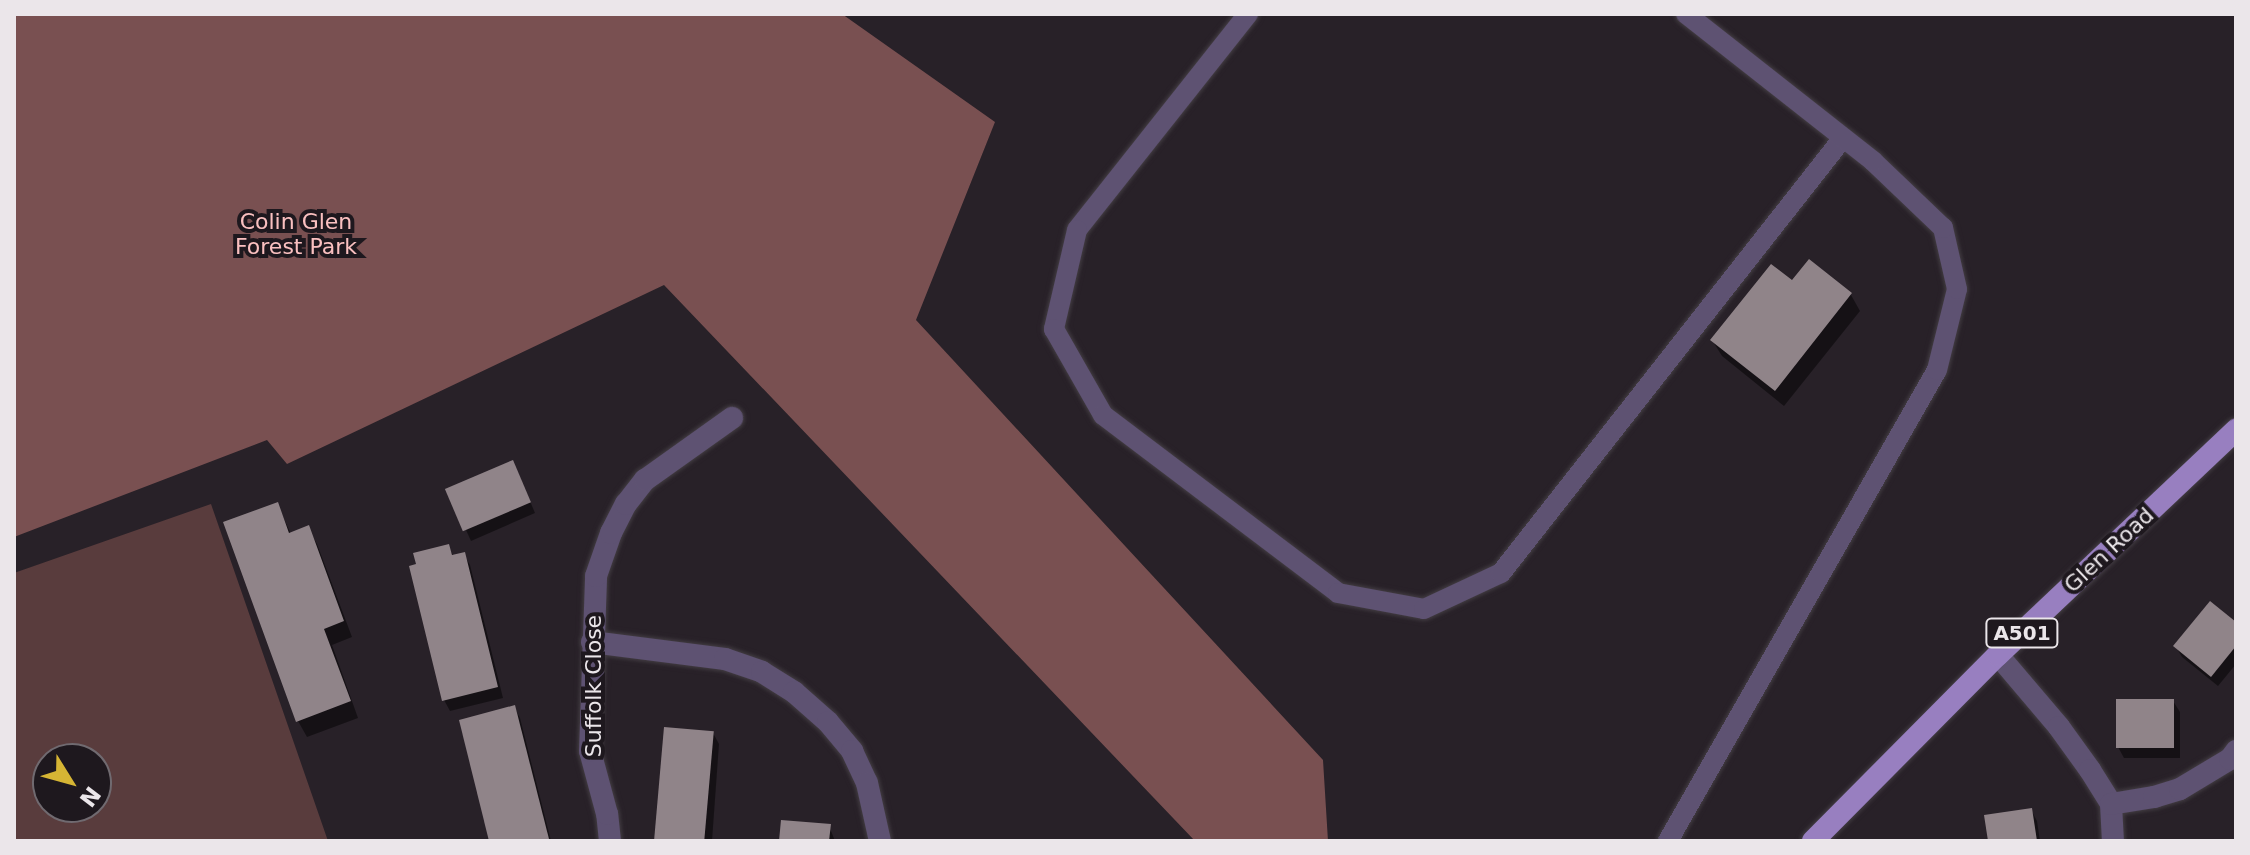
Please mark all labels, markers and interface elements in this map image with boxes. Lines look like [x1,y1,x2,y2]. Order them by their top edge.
park label: Colin Glen Forest Park [235,208,357,260]
street label: Glen Road [2059,502,2159,598]
street label: Suffolk Close [581,615,607,757]
road number: A501 [1984,617,2060,649]
north arrow [32,743,112,823]
text: N [74,782,106,811]

